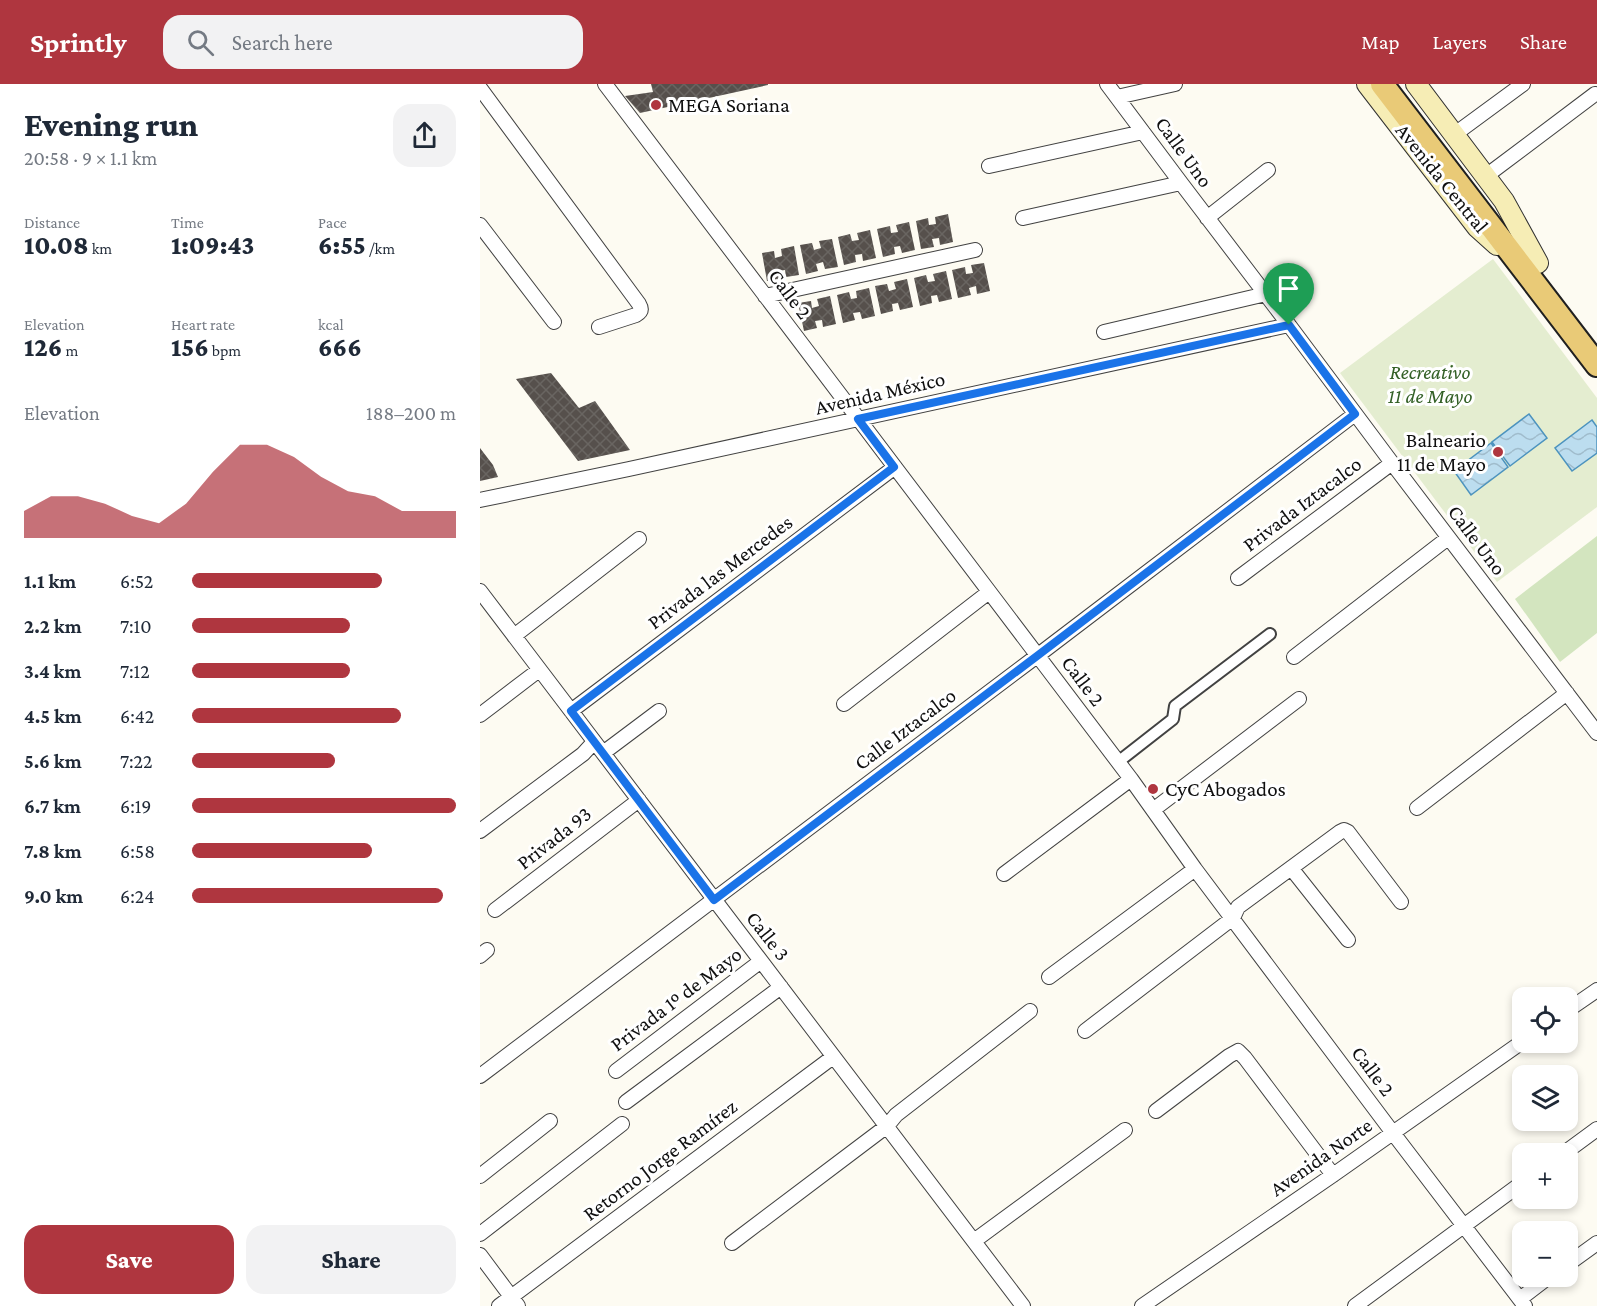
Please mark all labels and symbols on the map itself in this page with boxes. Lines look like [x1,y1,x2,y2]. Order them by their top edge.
place label: MEGA Soriana [668,93,790,117]
marker: MEGA Soriana [649,98,663,112]
street label: Calle Uno [1150,112,1218,192]
street label: Avenida Central [1391,118,1493,238]
pin [1263,263,1314,325]
street label: Calle 2 [763,264,817,324]
park label: Recreativo 11 de Mayo [1388,360,1472,408]
street label: Avenida México [813,366,947,420]
place label: Balneario 11 de Mayo [1397,428,1486,476]
marker: Balneario 11 de Mayo [1491,445,1505,459]
street label: Privada Iztacalco [1238,452,1366,556]
street label: Calle Uno [1443,500,1511,580]
street label: Privada las Mercedes [643,510,797,634]
street label: Calle 2 [1056,651,1110,711]
street label: Calle Iztacalco [849,683,961,775]
place label: CyC Abogados [1165,777,1286,801]
marker: CyC Abogados [1146,782,1160,796]
street label: Privada 93 [512,802,596,874]
street label: Calle 3 [741,906,795,966]
street label: Privada 1º de Mayo [606,942,746,1056]
street label: Calle 2 [1346,1041,1400,1101]
street label: Retorno Jorge Ramírez [578,1094,742,1226]
street label: Avenida Norte [1265,1113,1377,1201]

